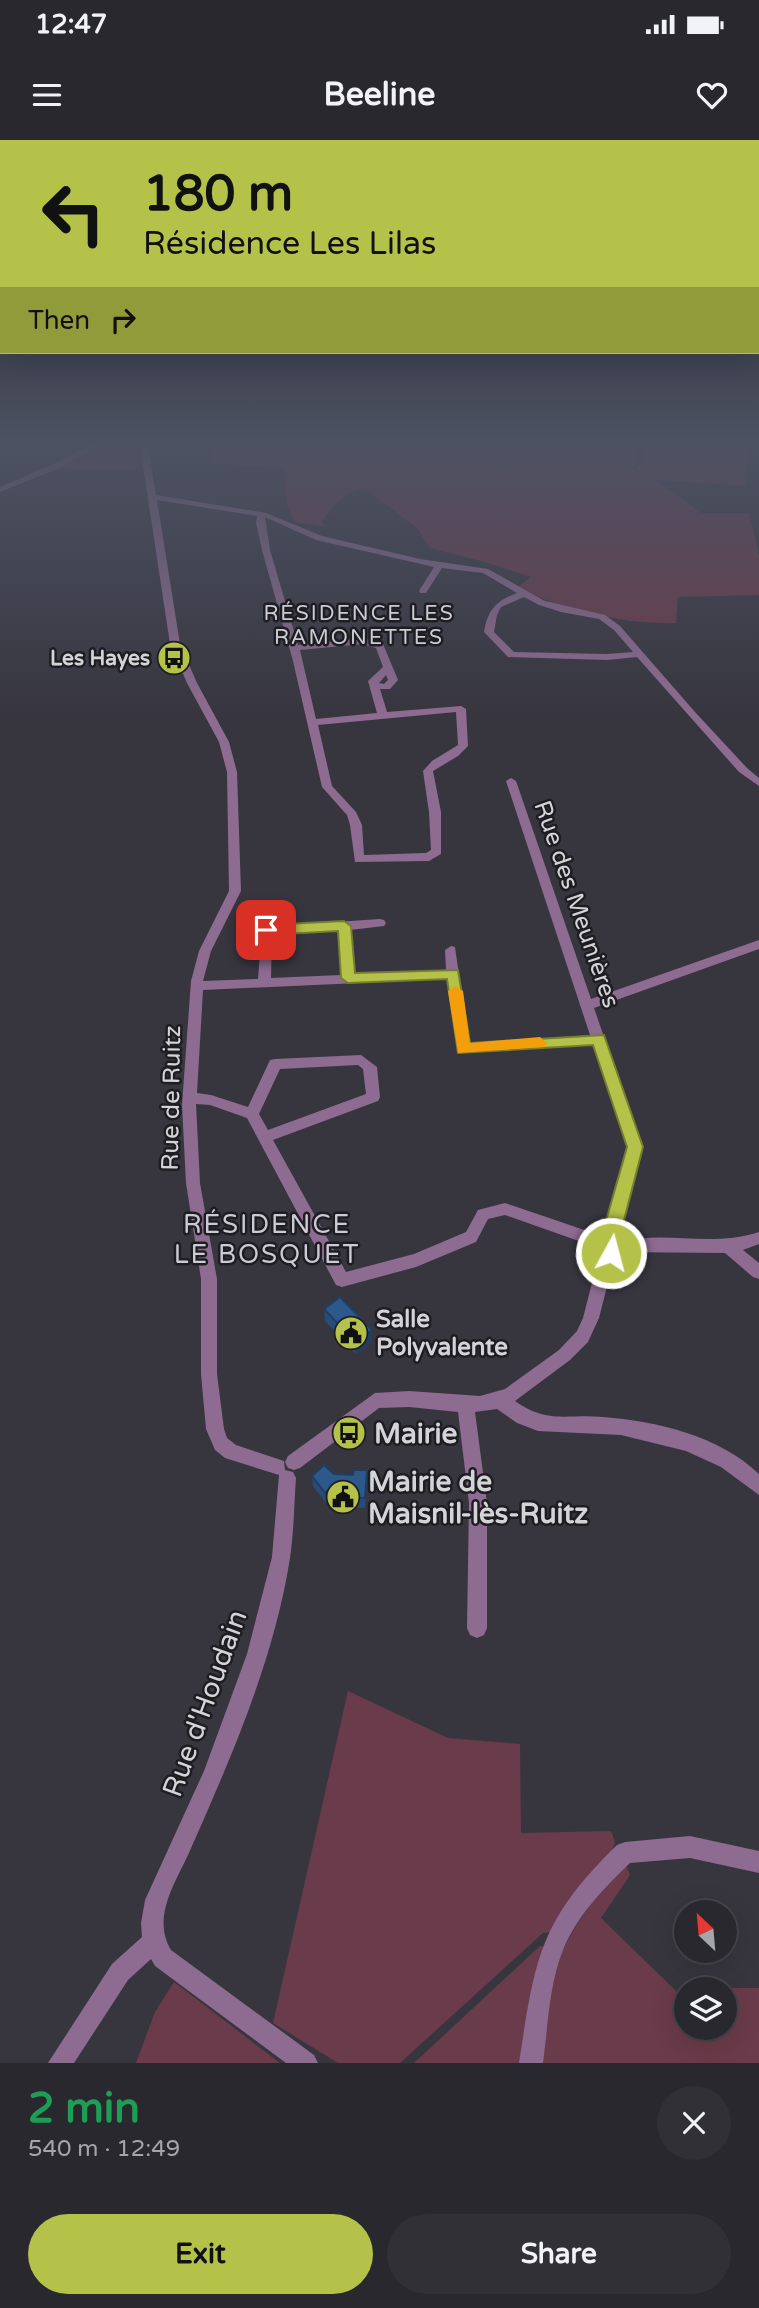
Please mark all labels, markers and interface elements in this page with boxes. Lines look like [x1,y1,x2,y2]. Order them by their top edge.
text: 12:47 [35,9,107,40]
icon: menu [28,76,66,114]
text: Beeline [324,76,435,114]
icon: heart [693,76,731,114]
text: 180 m [143,165,293,224]
icon: left [28,168,119,259]
text: Résidence Les Lilas [143,225,436,263]
icon: right [104,301,142,339]
text: Then [28,305,90,336]
district label: RÉSIDENCE LES RAMONETTES [263,601,455,650]
bus stop icon: Les Hayes [155,639,193,677]
place label: Les Hayes [50,646,150,671]
street label: Rue des Meunières [527,797,626,1012]
pin [236,900,296,960]
icon: arrive [247,911,285,949]
street label: Rue de Ruitz [156,1025,187,1171]
district label: RÉSIDENCE LE BOSQUET [174,1209,360,1270]
position arrow [574,1216,648,1290]
place label: Salle Polyvalente [376,1305,508,1362]
public building icon: Salle Polyvalente [332,1314,370,1352]
bus stop icon: Mairie [330,1414,368,1452]
place label: Mairie [374,1417,457,1451]
place label: Mairie de Maisnil-lès-Ruitz [368,1465,588,1531]
public building icon: Mairie de Maisnil-lès-Ruitz [324,1478,362,1516]
street label: Rue d'Houdain [155,1605,254,1801]
north arrow [674,1900,737,1964]
map controls [674,1900,737,2040]
button: layers [674,1977,737,2040]
text: 2 min [28,2083,140,2134]
button: close [657,2086,731,2160]
text: 540 m · 12:49 [28,2135,180,2163]
button: Exit [28,2214,373,2294]
button: Share [387,2214,731,2294]

